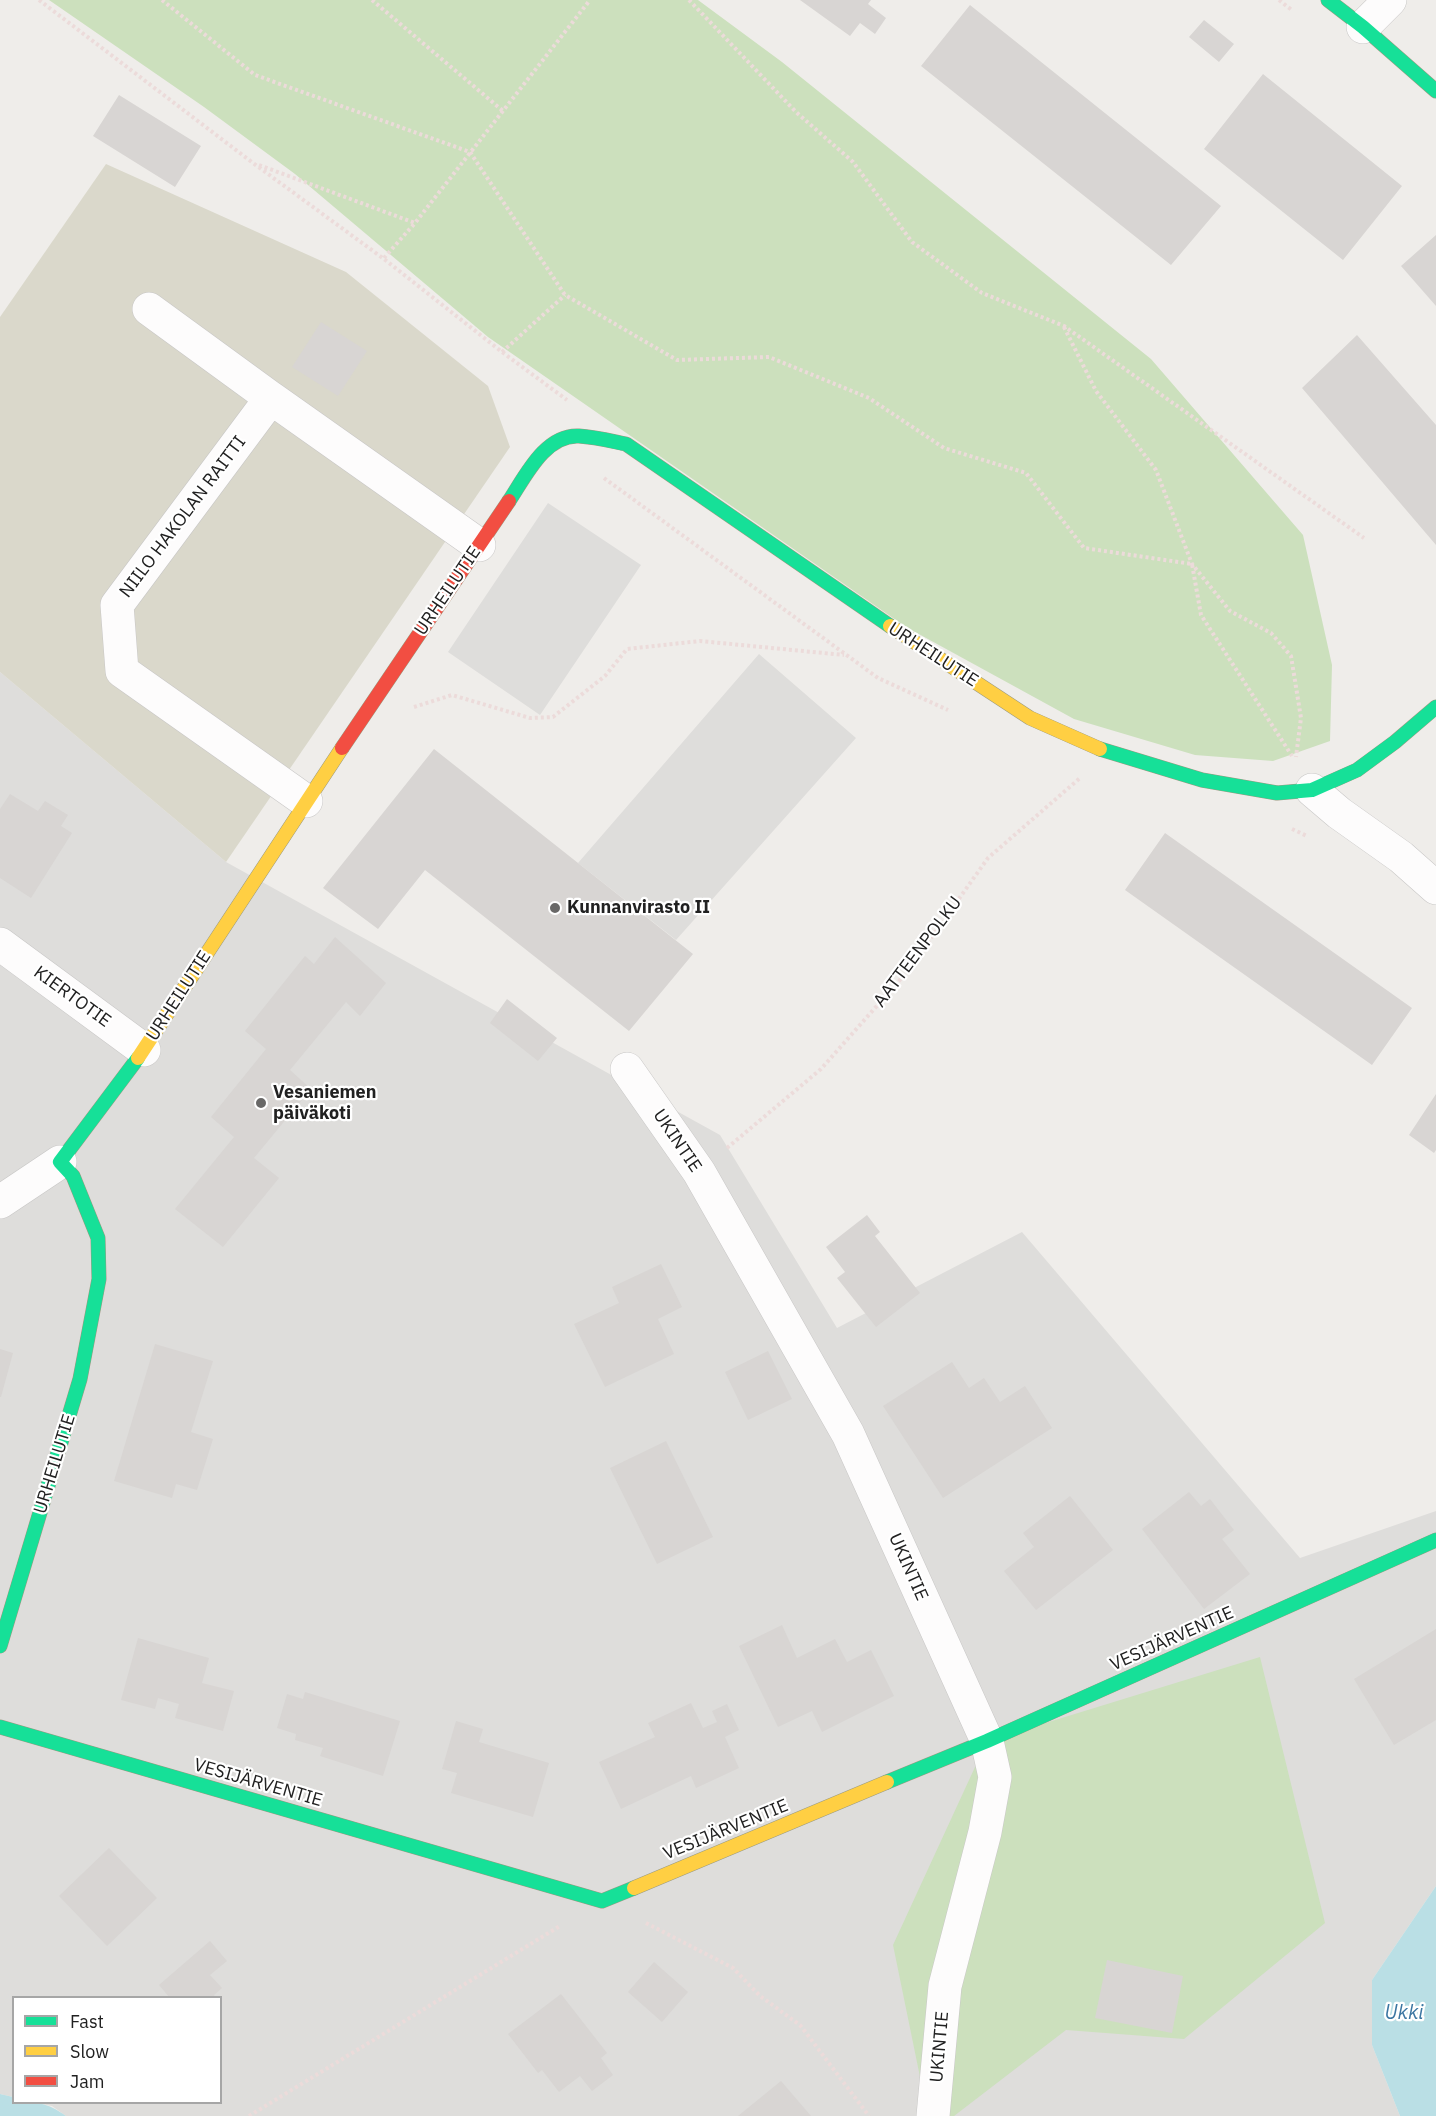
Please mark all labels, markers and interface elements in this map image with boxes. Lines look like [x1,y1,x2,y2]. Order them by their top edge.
street label: NIILO HAKOLAN RAITTI [115,432,251,602]
street label: URHEILUTIE [410,542,486,640]
street label: URHEILUTIE [884,618,982,692]
street label: AATTEENPOLKU [869,892,967,1012]
place label: Kunnanvirasto II [567,897,710,919]
marker: Kunnanvirasto II [548,901,562,915]
street label: URHEILUTIE [142,947,216,1045]
street label: KIERTOTIE [29,962,115,1032]
place label: Vesaniemen päiväkoti [273,1082,376,1124]
marker: Vesaniemen päiväkoti [254,1096,268,1110]
street label: UKINTIE [648,1105,706,1177]
street label: URHEILUTIE [30,1412,80,1516]
street label: UKINTIE [884,1530,932,1604]
street label: VESIJÄRVENTIE [1107,1602,1237,1676]
street label: VESIJÄRVENTIE [191,1754,325,1812]
street label: VESIJÄRVENTIE [660,1795,792,1865]
legend [12,1996,222,2104]
water label: Ukki [1384,2001,1424,2025]
text: Fast [70,2010,104,2033]
street label: UKINTIE [926,2010,954,2084]
text: Slow [70,2040,109,2063]
text: Jam [70,2070,105,2093]

